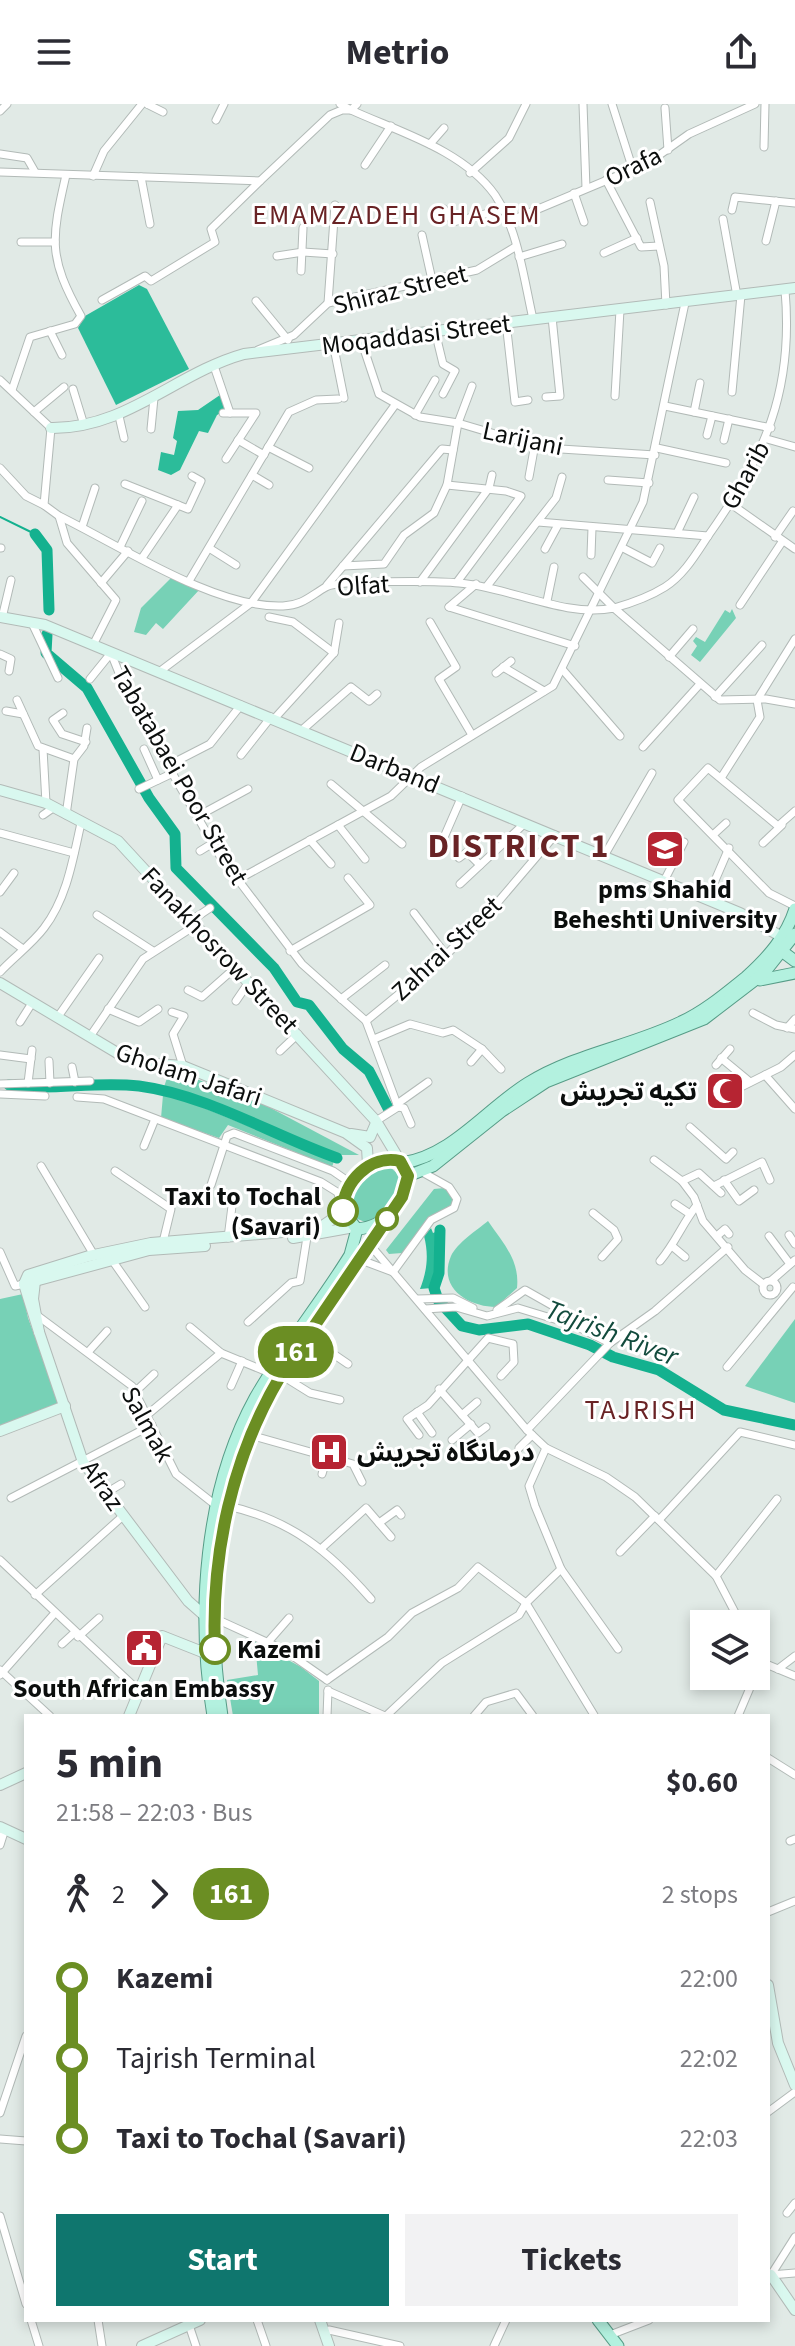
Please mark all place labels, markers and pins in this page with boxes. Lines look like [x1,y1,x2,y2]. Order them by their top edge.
school or university icon: pms Shahid Beheshti University [644,828,686,870]
place label: pms Shahid Beheshti University [553,871,778,938]
mosque icon: تکیه تجریش [704,1070,746,1112]
place label: تکیه تجریش [560,1073,697,1110]
place label: Taxi to Tochal (Savari) [165,1178,322,1245]
marker: Taxi to Tochal (Savari) [328,1196,358,1226]
unlabelled marker [376,1208,398,1230]
hospital icon: درمانگاه تجریش [308,1431,350,1473]
place label: درمانگاه تجریش [357,1434,535,1471]
public building icon: South African Embassy [123,1627,165,1669]
place label: Kazemi [237,1631,321,1668]
marker: Kazemi [200,1634,230,1664]
place label: South African Embassy [13,1670,275,1707]

